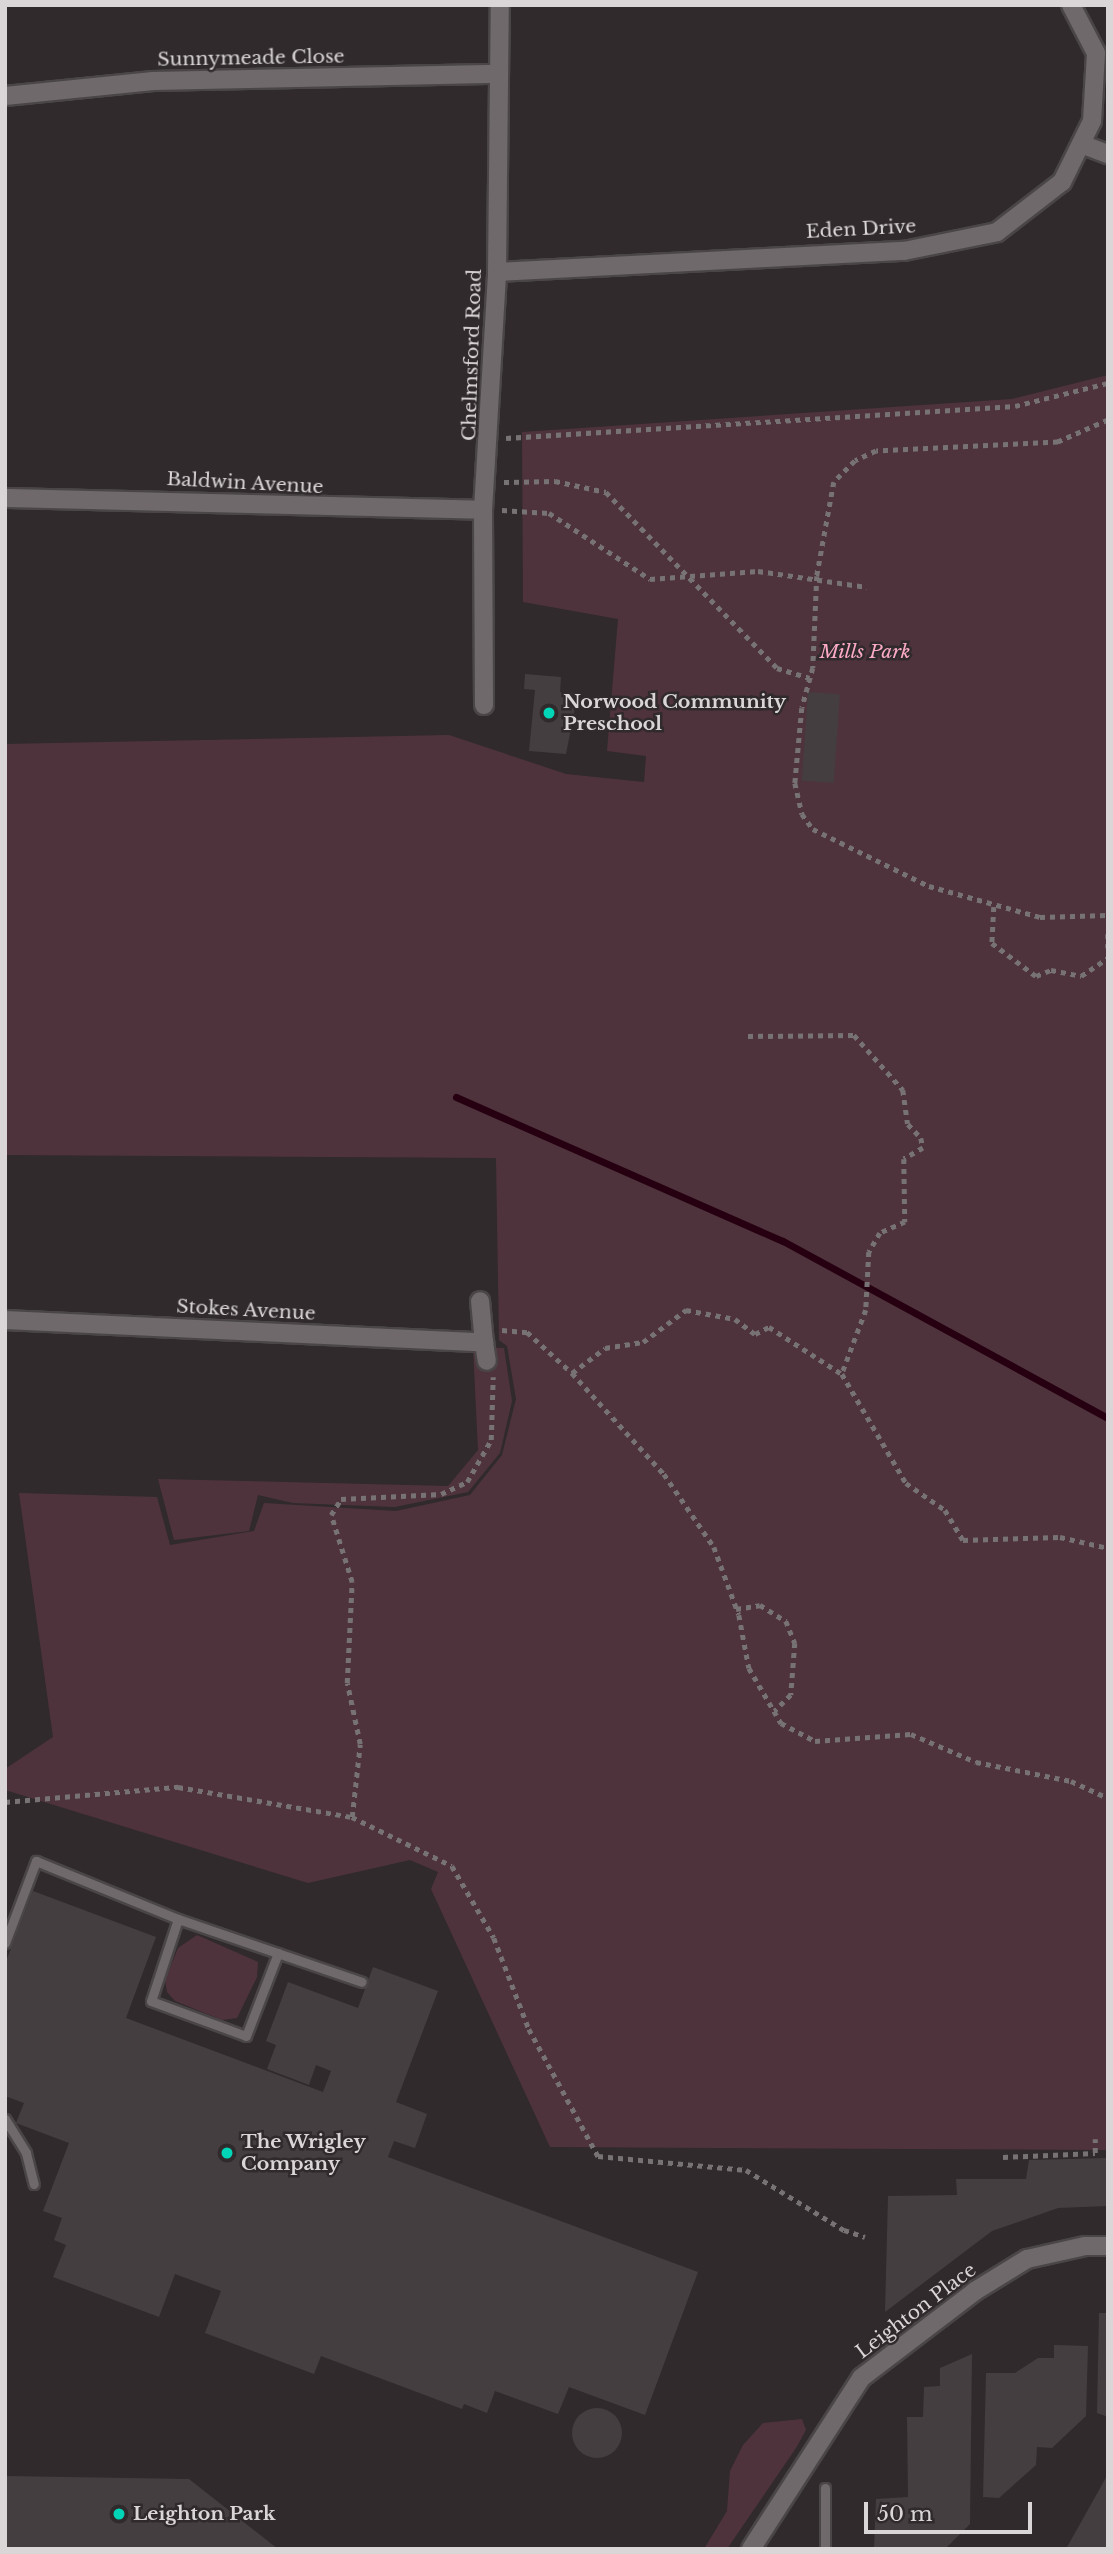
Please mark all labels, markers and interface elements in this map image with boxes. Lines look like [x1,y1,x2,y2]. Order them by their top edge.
street label: Sunnymeade Close [157,45,345,71]
street label: Eden Drive [805,215,917,243]
street label: Chelmsford Road [458,269,486,441]
street label: Baldwin Avenue [166,467,324,499]
park label: Mills Park [819,641,911,663]
place label: Norwood Community Preschool [563,691,786,735]
marker: Norwood Community Preschool [541,705,557,721]
street label: Stokes Avenue [175,1295,317,1325]
place label: The Wrigley Company [241,2131,366,2175]
marker: The Wrigley Company [219,2145,235,2161]
street label: Leighton Place [851,2258,981,2364]
scale bar [868,2488,1036,2532]
text: 50 m [877,2501,932,2527]
place label: Leighton Park [133,2503,276,2525]
marker: Leighton Park [111,2506,127,2522]

